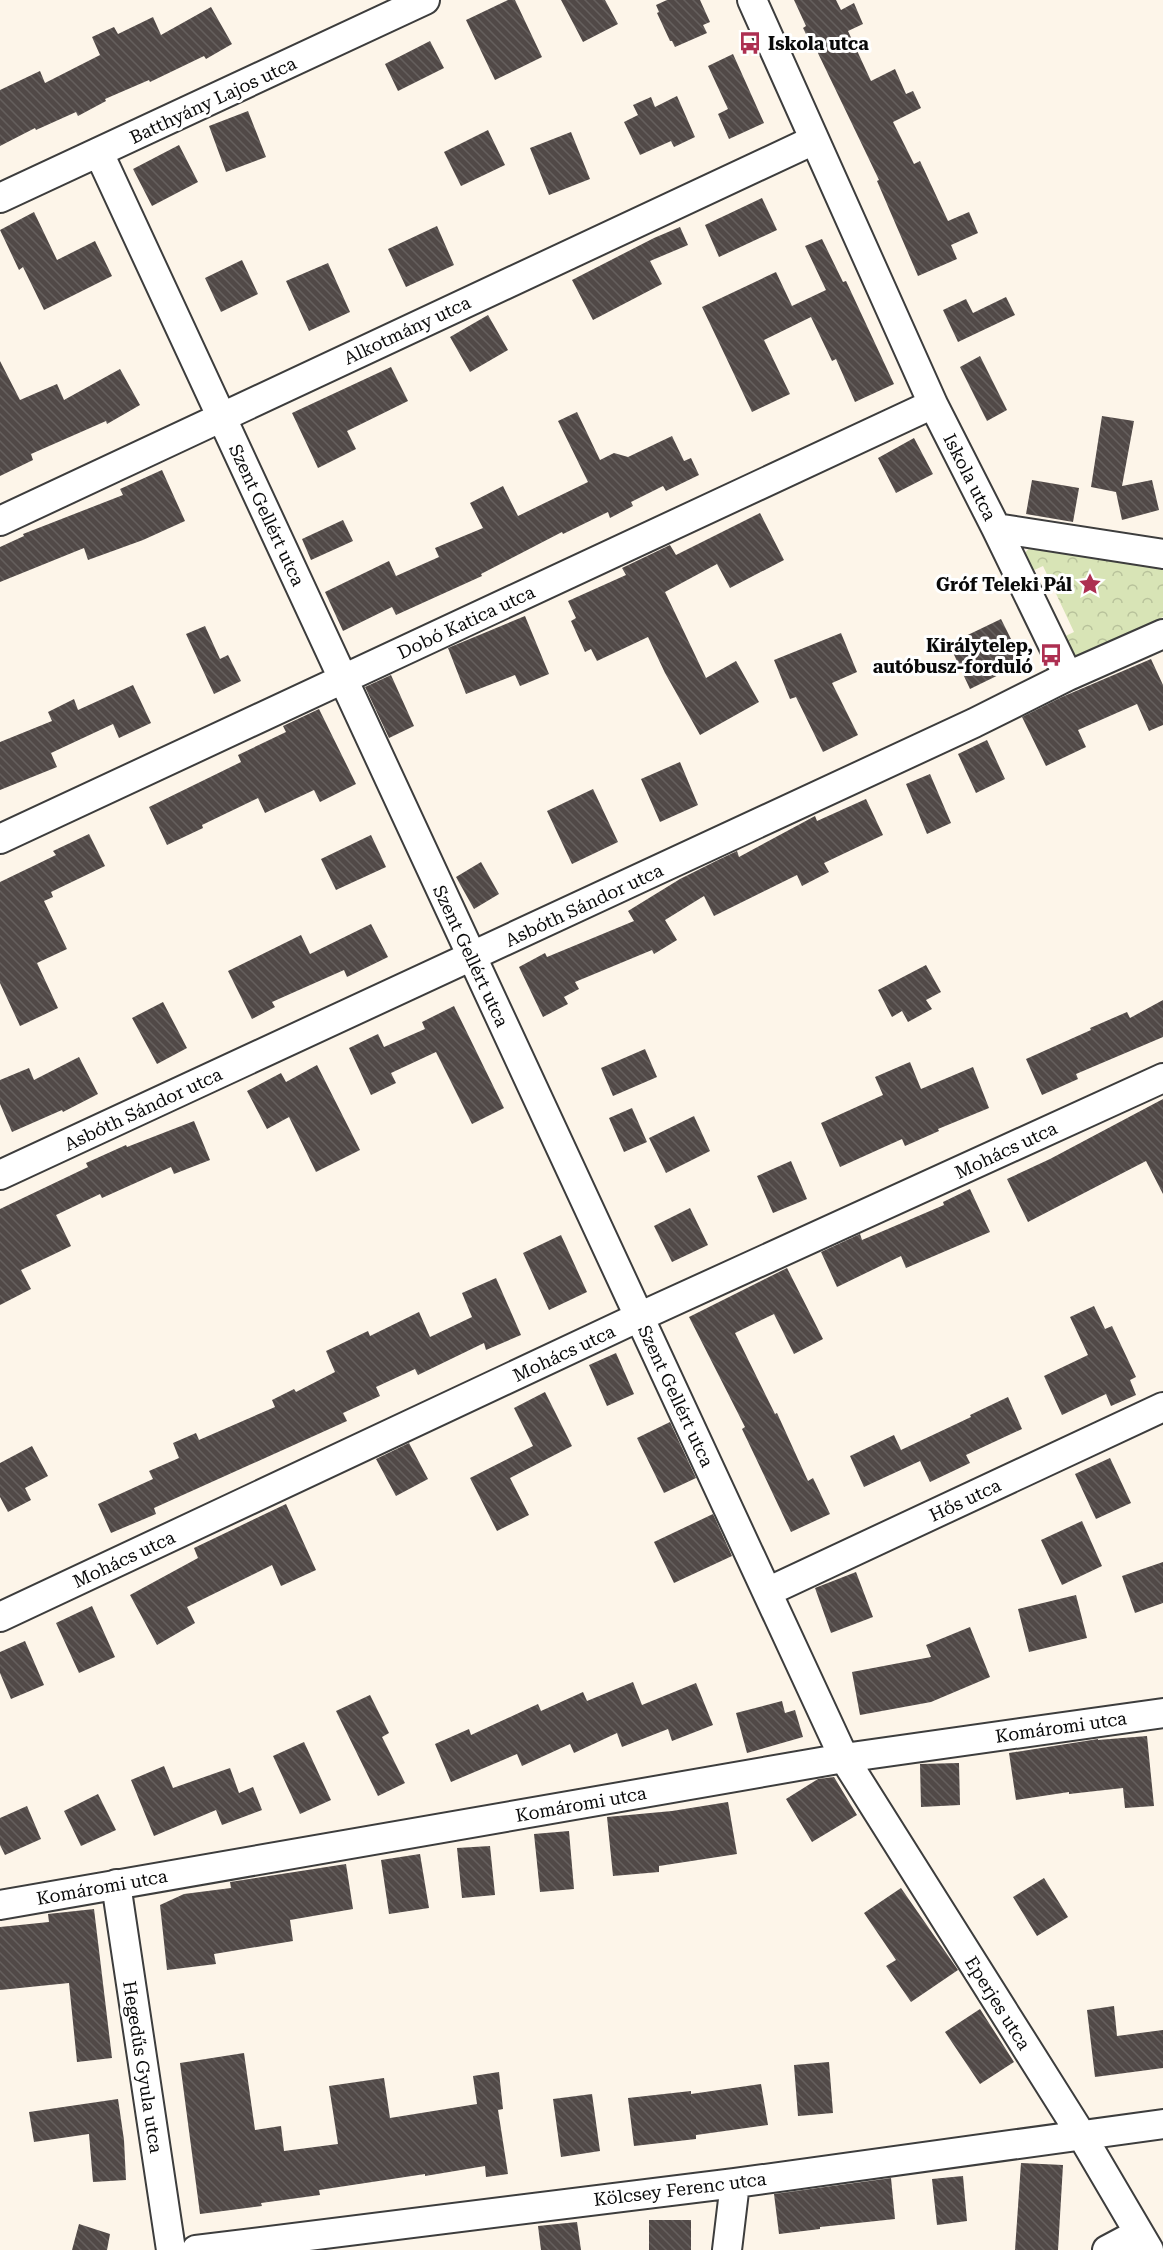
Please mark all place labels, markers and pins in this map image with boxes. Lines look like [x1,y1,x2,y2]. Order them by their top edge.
bus stop icon: Iskola utca [737,30,763,56]
place label: Iskola utca [768,33,869,54]
place icon: Gróf Teleki Pál [1077,571,1103,597]
place label: Gróf Teleki Pál [936,574,1072,595]
place label: Királytelep, autóbusz-forduló [873,635,1033,677]
bus stop icon: Királytelep, autóbusz-forduló [1038,642,1064,668]

